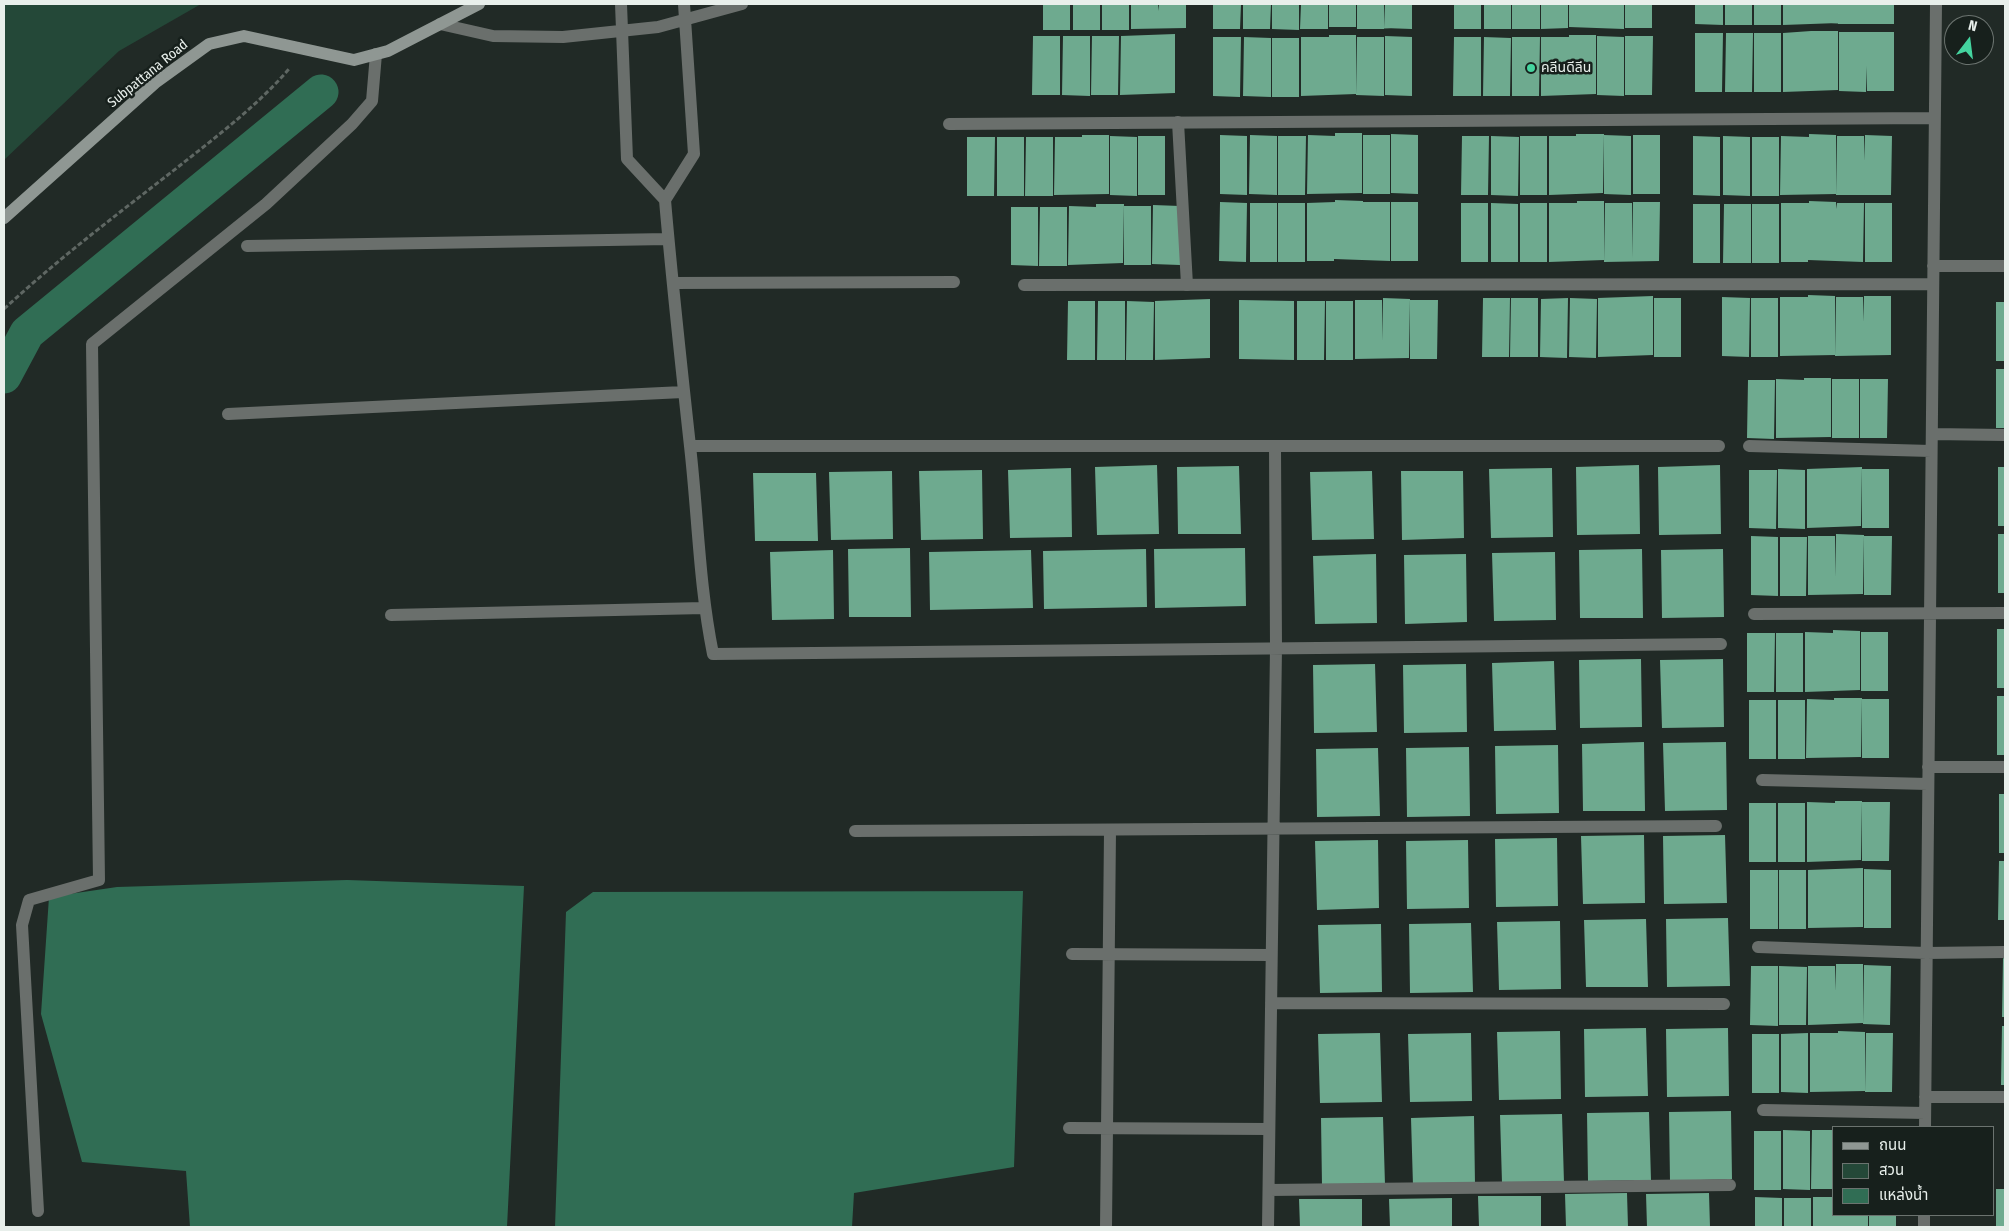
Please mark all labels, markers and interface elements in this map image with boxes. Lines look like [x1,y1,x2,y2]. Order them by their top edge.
north arrow [1944,15,1994,65]
text: N [1966,17,1979,35]
street label: Subpattana Road [104,37,192,111]
place label: คลีนดีลีน [1541,60,1591,76]
marker: คลีนดีลีน [1525,62,1537,74]
legend [1832,1126,1994,1216]
text: ถนน [1879,1136,1906,1154]
text: สวน [1879,1161,1904,1179]
text: แหล่งน้ำ [1879,1186,1928,1204]

